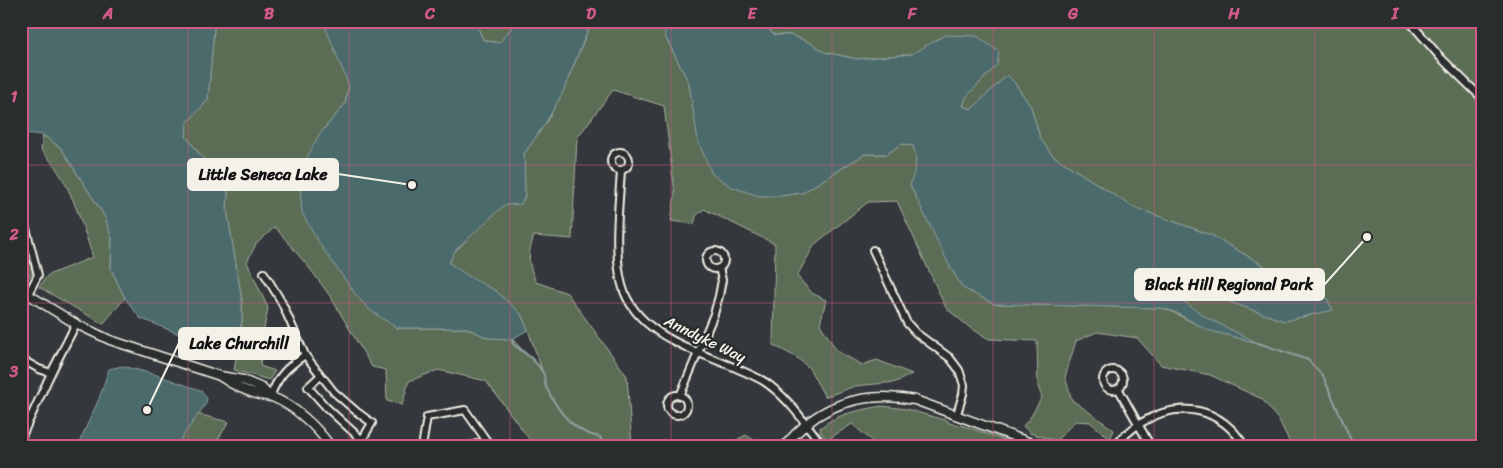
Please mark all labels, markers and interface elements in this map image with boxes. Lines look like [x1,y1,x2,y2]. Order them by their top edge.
text: A [102,0,113,28]
text: B [264,0,275,28]
text: C [424,0,436,28]
text: D [586,0,596,28]
text: E [748,0,758,28]
text: F [907,0,918,28]
text: G [1067,0,1079,28]
text: H [1227,0,1240,28]
text: I [1391,0,1400,28]
text: 1 [11,82,18,111]
callout: Little Seneca Lake [188,159,338,190]
text: Little Seneca Lake [199,160,328,189]
text: 2 [8,220,19,249]
callout: Black Hill Regional Park [1135,269,1324,300]
text: Black Hill Regional Park [1145,270,1314,299]
street label: Anndyke Way [659,308,751,370]
callout: Lake Churchill [179,328,299,359]
text: Lake Churchill [189,329,290,358]
text: 3 [9,357,19,386]

